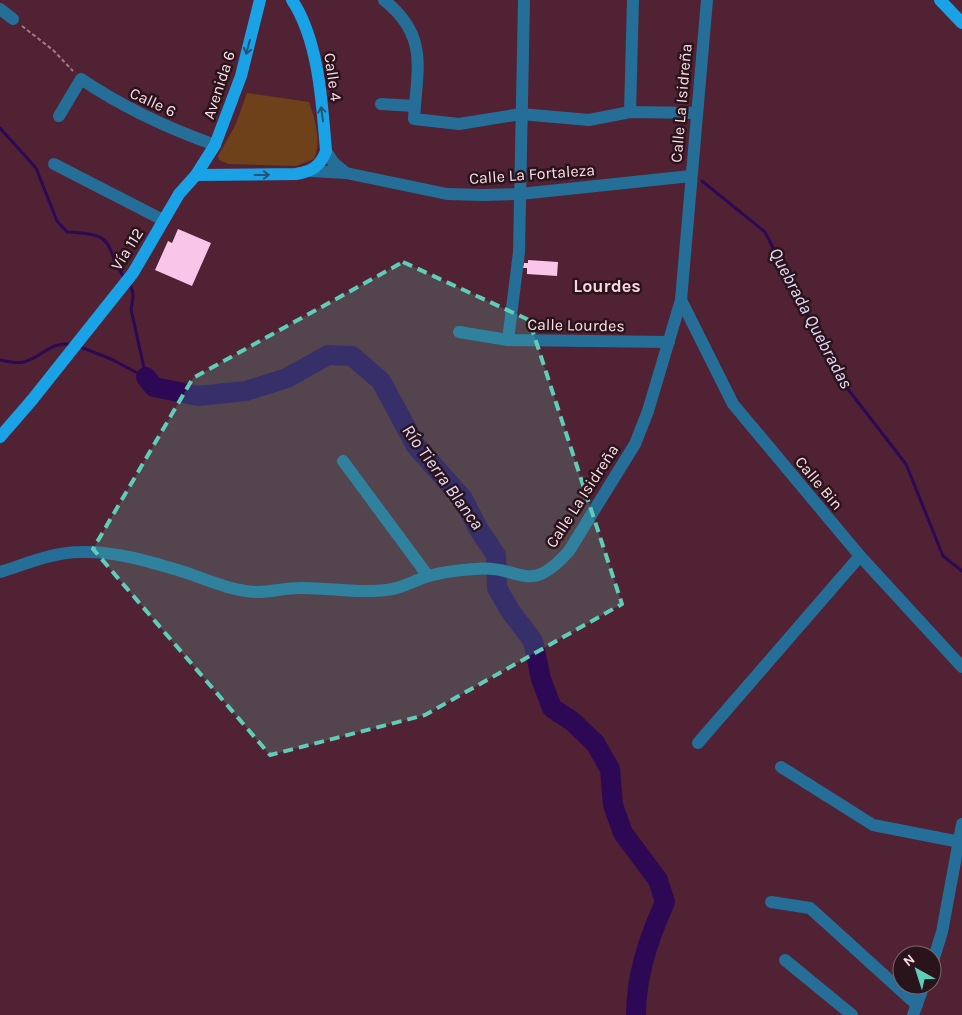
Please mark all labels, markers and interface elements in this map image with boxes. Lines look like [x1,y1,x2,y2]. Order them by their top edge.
one-way arrow [243,39,253,55]
street label: Calle La Isidreña [666,43,696,163]
street label: Avenida 6 [199,48,239,122]
street label: Calle 4 [320,52,346,102]
street label: Calle 6 [127,83,179,121]
one-way arrow [317,107,327,123]
street label: Calle La Fortaleza [468,160,596,188]
one-way arrow [254,170,270,179]
street label: Vía 112 [107,224,147,274]
water label: Quebrada Quebradas [765,244,857,392]
district label: Lourdes [573,275,641,297]
street label: Calle Lourdes [527,315,625,335]
water label: Río Tierra Blanca [397,420,489,534]
street label: Calle La Isidreña [542,441,622,551]
street label: Calle Bin [791,452,847,514]
north arrow [892,945,942,995]
text: N [900,951,918,970]

